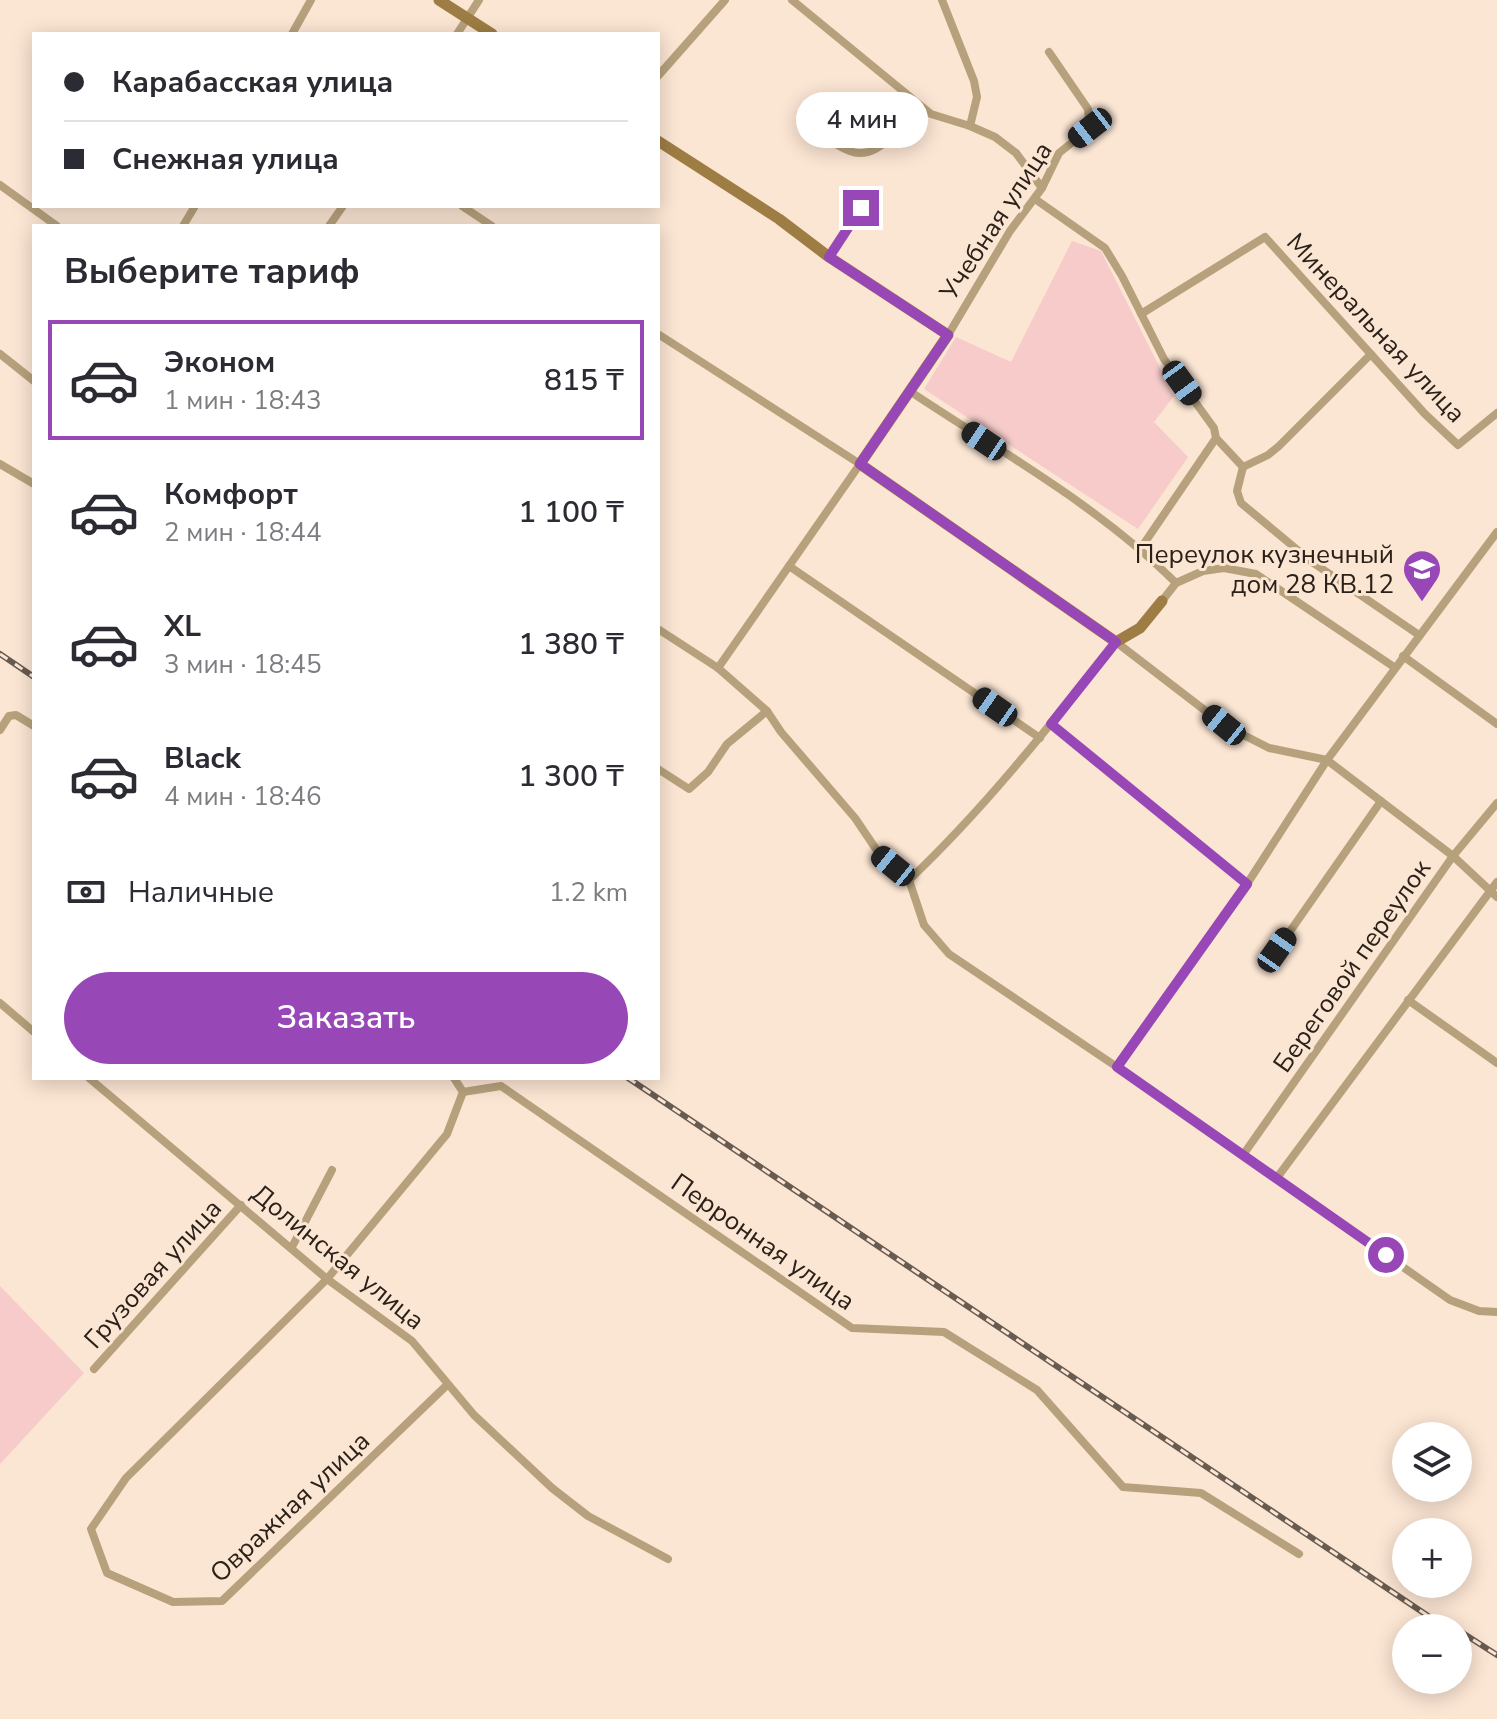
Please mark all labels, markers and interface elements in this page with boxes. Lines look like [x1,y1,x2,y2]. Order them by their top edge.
text: Карабасская улица [112,62,393,103]
callout: 4 мин [795,92,927,148]
text: 4 мин [827,102,897,137]
car [1064,104,1116,152]
street label: Учебная улица [931,135,1060,308]
text: Снежная улица [112,139,339,180]
route end [843,190,879,226]
street label: Минеральная улица [1279,226,1473,430]
text: Выберите тариф [64,247,360,296]
text: Эконом [164,342,275,383]
icon: car [68,344,140,416]
car [1158,357,1206,409]
text: 815 ₸ [544,360,624,401]
text: 1 мин · 18:43 [164,383,321,418]
car [957,418,1011,464]
text: Комфорт [164,474,298,515]
icon: car [68,476,140,548]
text: 1 100 ₸ [518,492,624,533]
text: 2 мин · 18:44 [164,515,321,550]
place label: Переулок кузнечный дом 28 КВ.12 [1135,537,1394,602]
school or university icon: Переулок кузнечный дом 28 КВ.12 [1401,548,1443,603]
text: XL [164,606,201,647]
icon: car [68,608,140,680]
text: 1 380 ₸ [518,624,624,665]
text: 3 мин · 18:45 [164,647,321,682]
car [968,683,1022,731]
car [1198,701,1250,749]
text: Black [164,738,241,779]
icon: car [68,740,140,812]
text: 1 300 ₸ [518,756,624,797]
text: 4 мин · 18:46 [164,779,321,814]
car [867,842,919,890]
street label: Береговой переулок [1265,852,1439,1079]
icon: cash [64,870,108,914]
text: Наличные [128,872,274,913]
text: 1.2 km [549,875,628,910]
car [1253,923,1301,977]
button: Заказать [64,972,628,1064]
street label: Перронная улица [664,1165,862,1319]
street label: Долинская улица [244,1176,432,1338]
street label: Грузовая улица [76,1192,230,1356]
route start [1368,1237,1404,1273]
map controls [1392,1422,1472,1694]
button: layers [1392,1422,1472,1502]
street label: Овражная улица [203,1424,377,1590]
button: + [1392,1518,1472,1598]
button: − [1392,1614,1472,1694]

